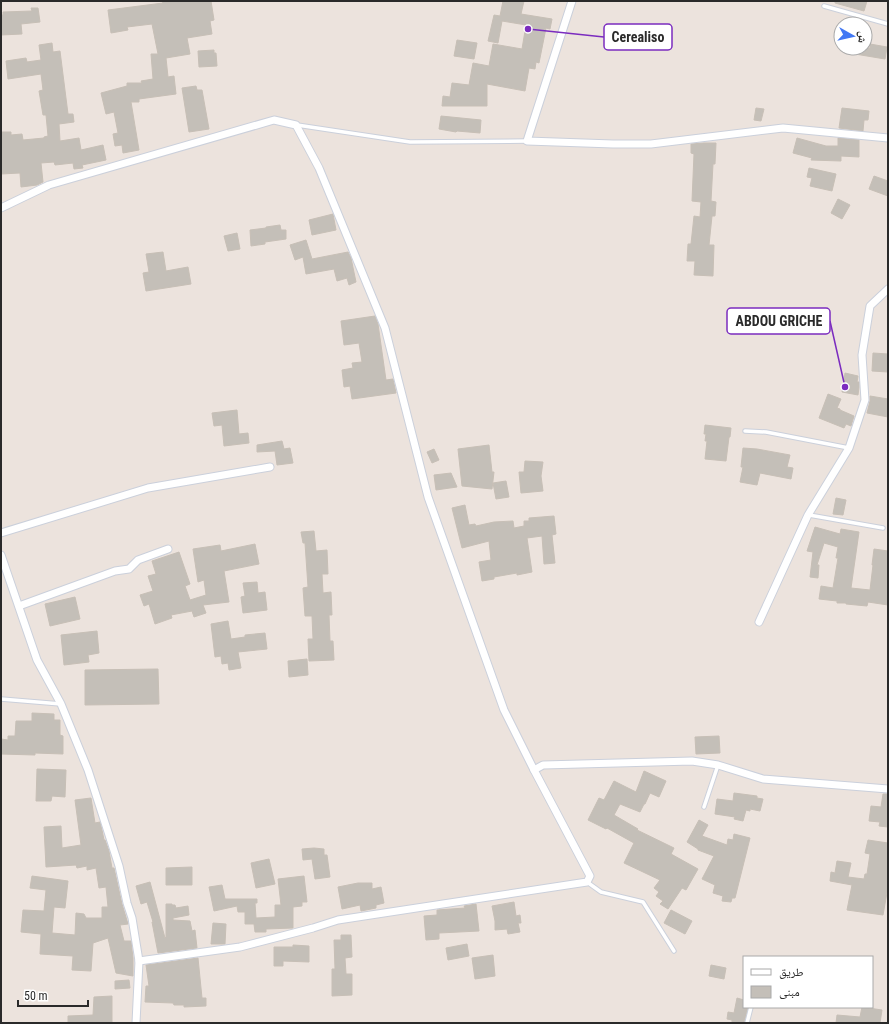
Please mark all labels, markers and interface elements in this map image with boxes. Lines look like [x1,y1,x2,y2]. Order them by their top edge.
north arrow [833,16,873,56]
callout: Cerealiso [604,24,672,50]
text: Cerealiso [612,29,664,45]
text: ش [854,30,870,44]
callout: ABDOU GRICHE [727,308,830,334]
text: ABDOU GRICHE [736,313,823,329]
legend [743,956,873,1008]
text: طريق [779,965,804,979]
scale bar [18,982,88,1008]
text: مبنى [779,985,800,999]
text: 50 m [24,989,48,1003]

